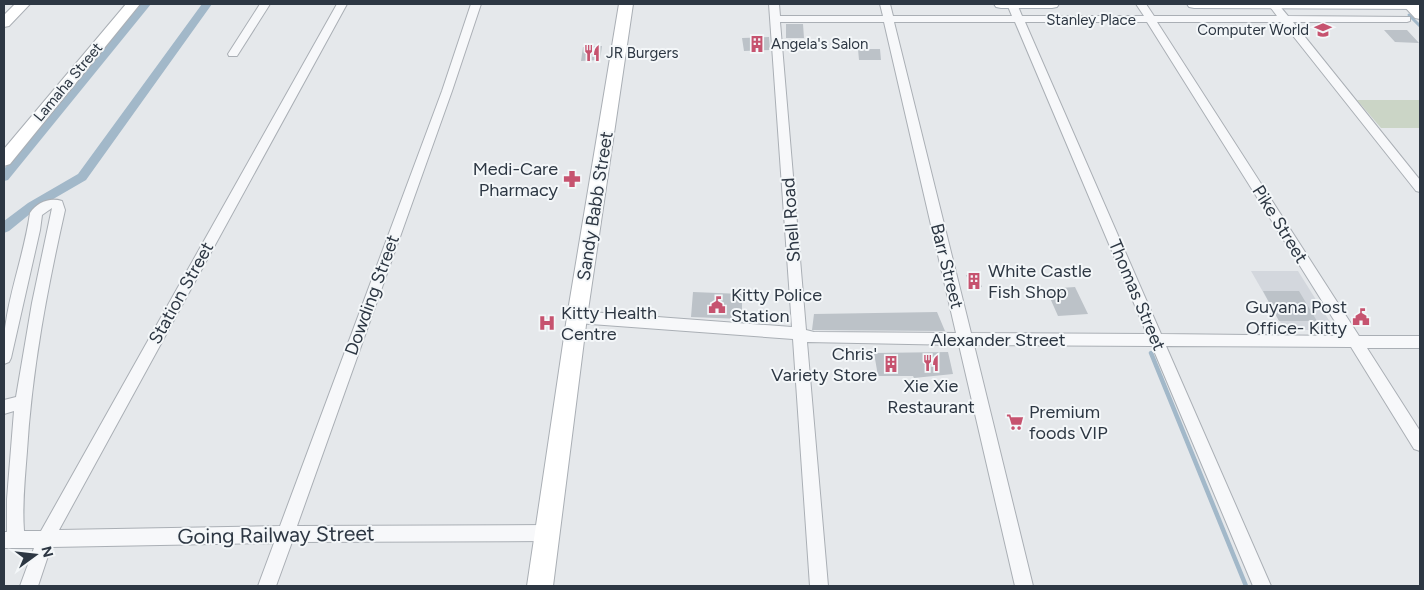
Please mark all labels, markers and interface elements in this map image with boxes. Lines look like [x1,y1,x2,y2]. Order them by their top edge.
street label: Stanley Place [1046,11,1136,29]
school or university icon: Computer World [1313,20,1333,40]
place label: Computer World [1197,21,1309,39]
building icon: Angela's Salon [747,34,767,54]
place label: Angela's Salon [771,35,868,53]
street label: Lamaha Street [30,39,106,125]
restaurant icon: JR Burgers [582,43,602,63]
place label: JR Burgers [606,44,678,62]
street label: Sandy Babb Street [572,130,618,282]
place label: Medi-Care Pharmacy [473,158,559,201]
pharmacy icon: Medi-Care Pharmacy [562,169,582,189]
street label: Shell Road [777,177,805,263]
street label: Pike Street [1247,181,1313,267]
street label: Barr Street [926,221,968,311]
street label: Dowding Street [340,232,404,358]
street label: Thomas Street [1104,236,1170,354]
street label: Station Street [144,238,218,348]
place label: White Castle Fish Shop [988,260,1092,303]
building icon: White Castle Fish Shop [964,271,984,291]
place label: Kitty Police Station [731,284,822,327]
public building icon: Kitty Police Station [707,295,727,315]
place label: Guyana Post Office- Kitty [1245,296,1348,339]
place label: Kitty Health Centre [561,302,657,345]
public building icon: Guyana Post Office- Kitty [1351,307,1371,327]
hospital icon: Kitty Health Centre [537,313,557,333]
street label: Alexander Street [931,329,1066,351]
place label: Chris' Variety Store [771,343,877,386]
restaurant icon: Xie Xie Restaurant [921,353,941,373]
building icon: Chris' Variety Store [881,354,901,374]
place label: Xie Xie Restaurant [887,375,975,418]
place label: Premium foods VIP [1029,401,1108,444]
supermarket icon: Premium foods VIP [1005,412,1025,432]
street label: Going Railway Street [177,520,375,549]
north arrow [10,530,60,580]
text: N [37,544,57,559]

